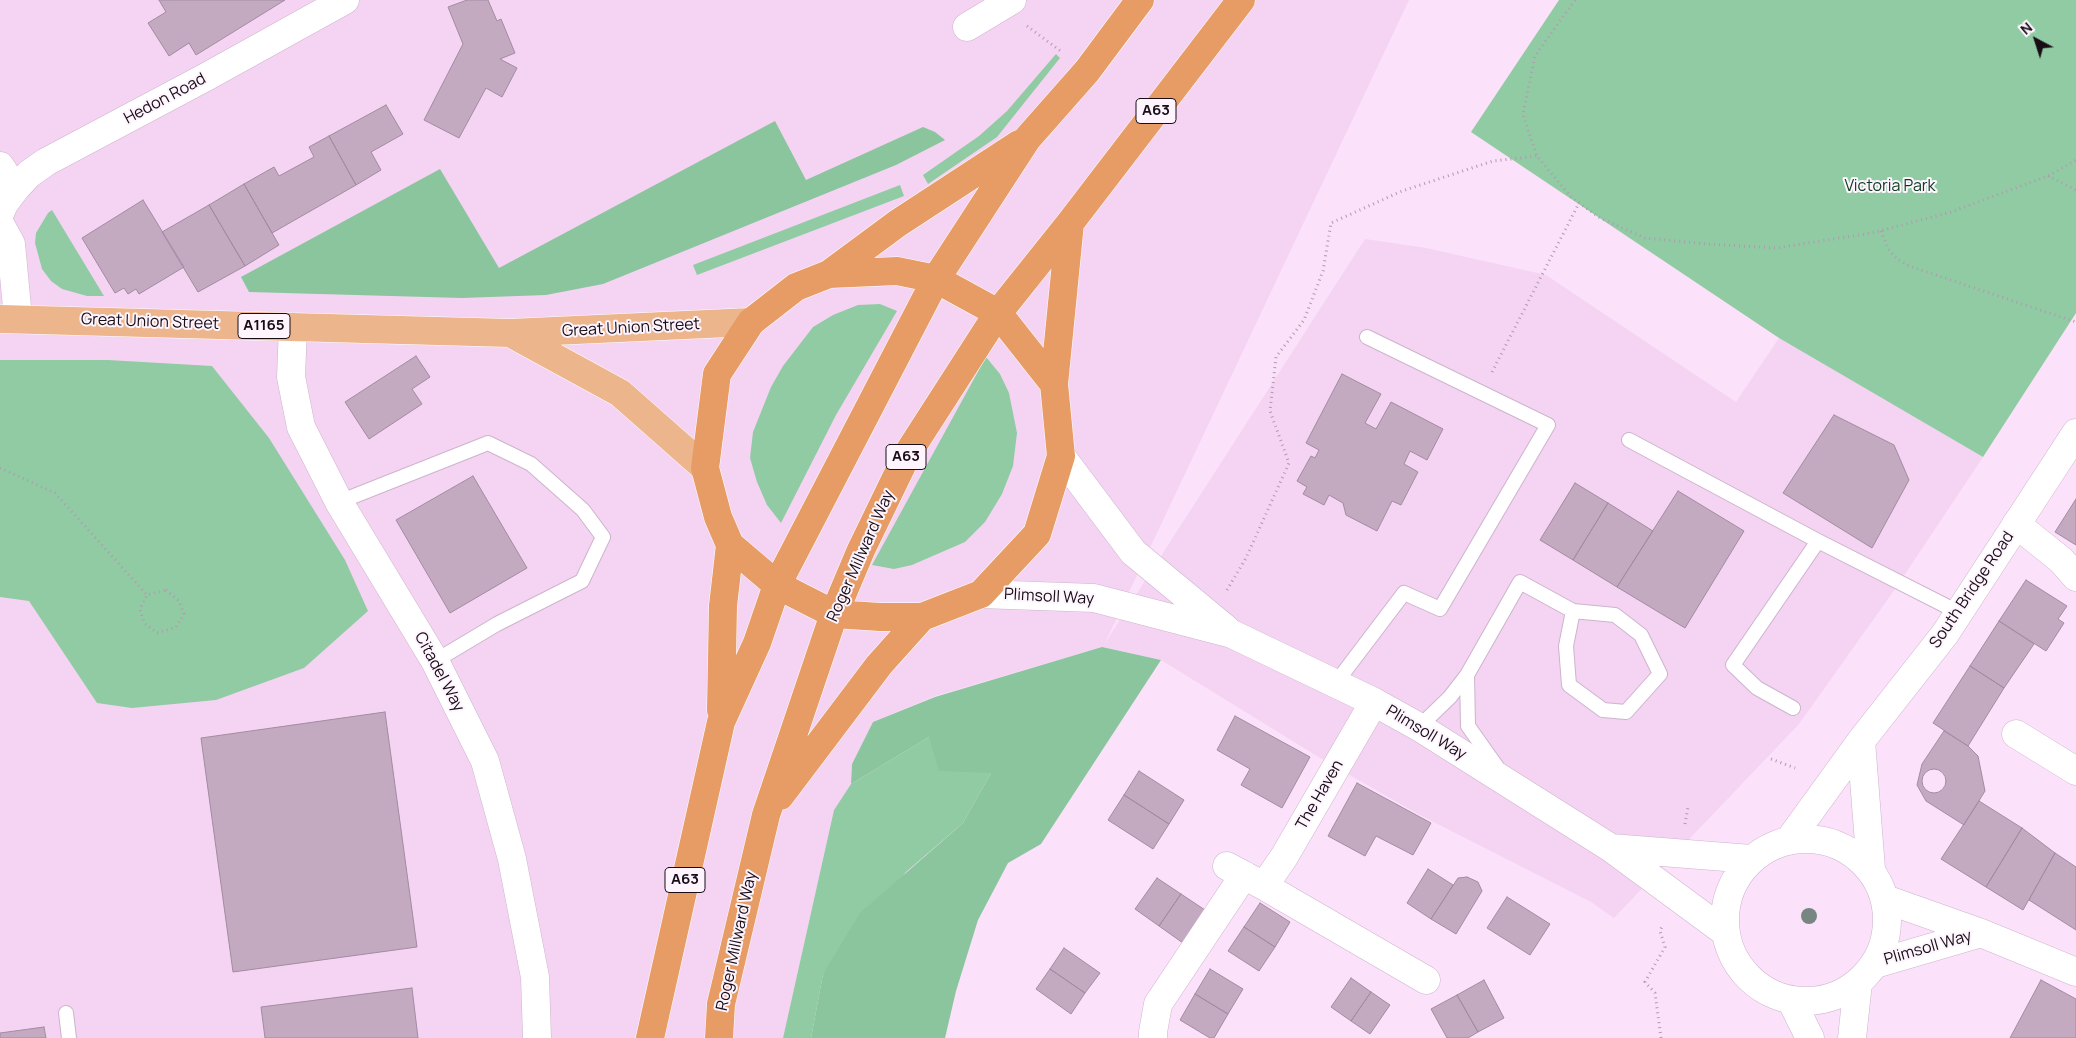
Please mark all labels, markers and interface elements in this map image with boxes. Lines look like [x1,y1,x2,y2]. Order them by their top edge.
north arrow [2011,15,2061,65]
text: N [2016,18,2036,39]
street label: Hedon Road [121,69,209,129]
road number: A63 [1136,98,1176,124]
park label: Victoria Park [1845,177,1935,197]
street label: Great Union Street [81,310,219,334]
road number: A1165 [238,314,290,338]
street label: Great Union Street [561,315,701,341]
road number: A63 [886,444,926,470]
street label: Roger Millward Way [823,487,899,625]
street label: South Bridge Road [1926,528,2018,652]
street label: Plimsoll Way [1003,585,1095,609]
street label: Citadel Way [410,629,468,715]
street label: Plimsoll Way [1382,702,1470,764]
street label: The Haven [1292,757,1348,833]
road number: A63 [665,868,705,892]
street label: Roger Millward Way [713,870,761,1012]
street label: Plimsoll Way [1882,926,1974,970]

